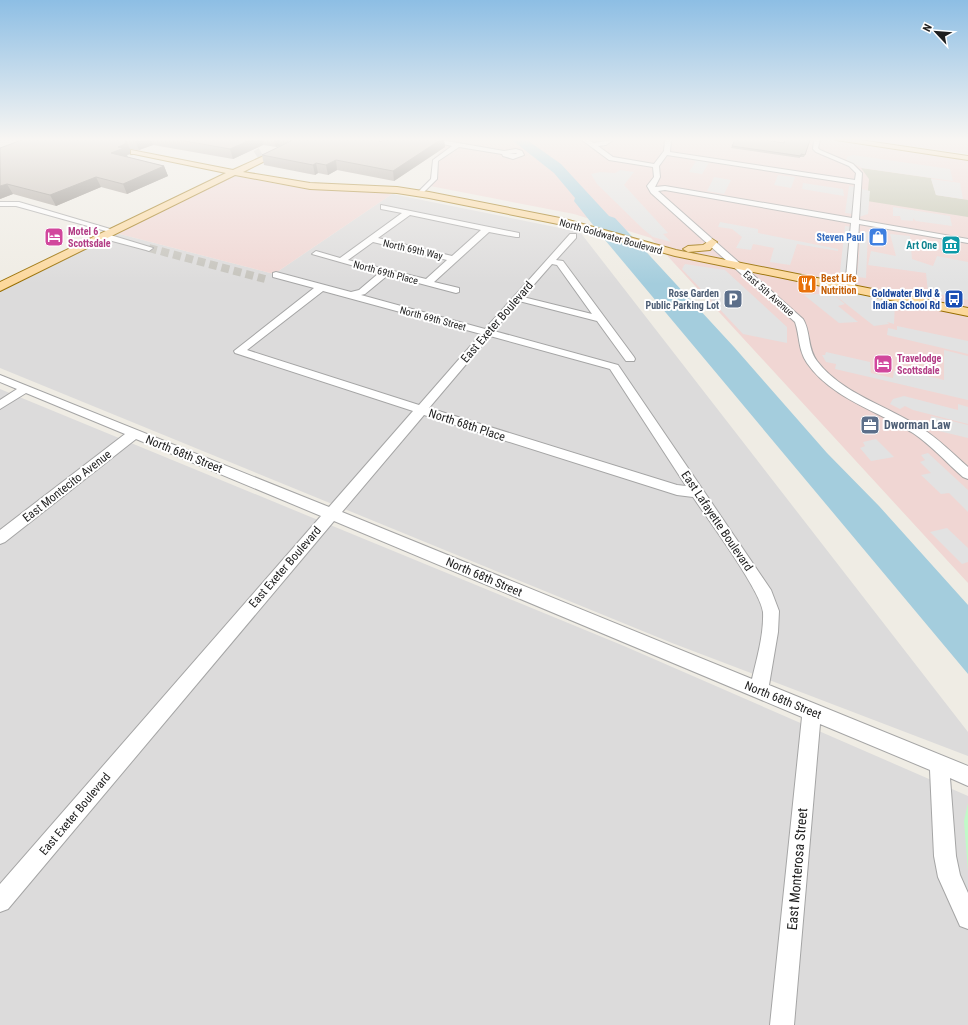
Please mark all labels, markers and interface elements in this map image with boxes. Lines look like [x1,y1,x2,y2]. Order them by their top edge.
north arrow [916,12,956,52]
text: N [920,22,935,34]
street label: North Goldwater Boulevard [558,217,663,256]
hotel icon: Motel 6 Scottsdale [43,226,65,248]
place label: Motel 6 Scottsdale [68,226,111,249]
shop icon: Steven Paul [867,226,889,248]
place label: Steven Paul [817,232,864,243]
museum icon: Art One [940,234,962,256]
street label: North 69th Way [382,237,444,262]
place label: Art One [906,240,937,251]
street label: North 69th Place [352,259,420,286]
street label: East 5th Avenue [741,268,796,319]
restaurant icon: Best Life Nutrition [796,273,818,295]
place label: Best Life Nutrition [821,273,857,296]
street label: East Exeter Boulevard [458,279,536,365]
place label: Rose Garden Public Parking Lot [645,288,719,311]
parking icon: Rose Garden Public Parking Lot [722,288,744,310]
place label: Goldwater Blvd & Indian School Rd [872,288,940,311]
bus stop icon: Goldwater Blvd & Indian School Rd [943,288,965,310]
street label: North 69th Street [399,304,467,333]
hotel icon: Travelodge Scottsdale [872,353,894,375]
place label: Travelodge Scottsdale [897,353,942,376]
street label: North 68th Place [427,406,507,444]
office icon: Dworman Law [859,414,881,436]
place label: Dworman Law [884,418,951,432]
street label: North 68th Street [144,432,225,476]
street label: East Montecito Avenue [20,447,114,525]
street label: East Lafayette Boulevard [678,468,756,574]
street label: East Exeter Boulevard [246,524,324,610]
street label: North 68th Street [444,555,525,600]
street label: North 68th Street [743,678,824,722]
street label: East Exeter Boulevard [37,770,113,858]
street label: East Monterosa Street [784,807,810,931]

